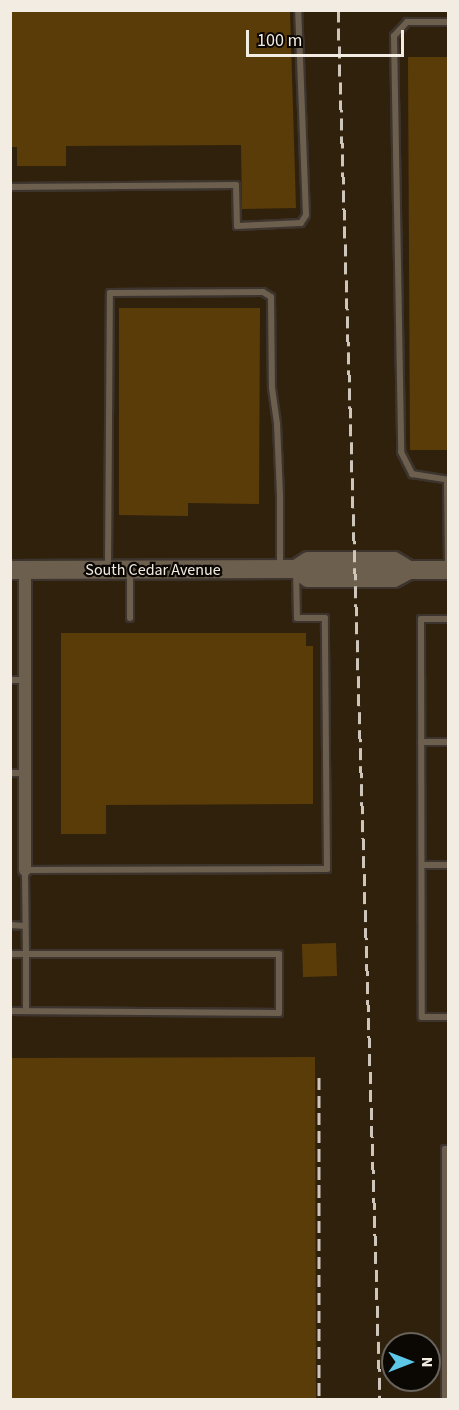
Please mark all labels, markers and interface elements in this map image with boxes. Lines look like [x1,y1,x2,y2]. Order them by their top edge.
scale bar [249,18,406,56]
text: 100 m [257,28,302,53]
street label: South Cedar Avenue [85,560,221,580]
north arrow [381,1332,441,1392]
text: N [416,1357,438,1367]

